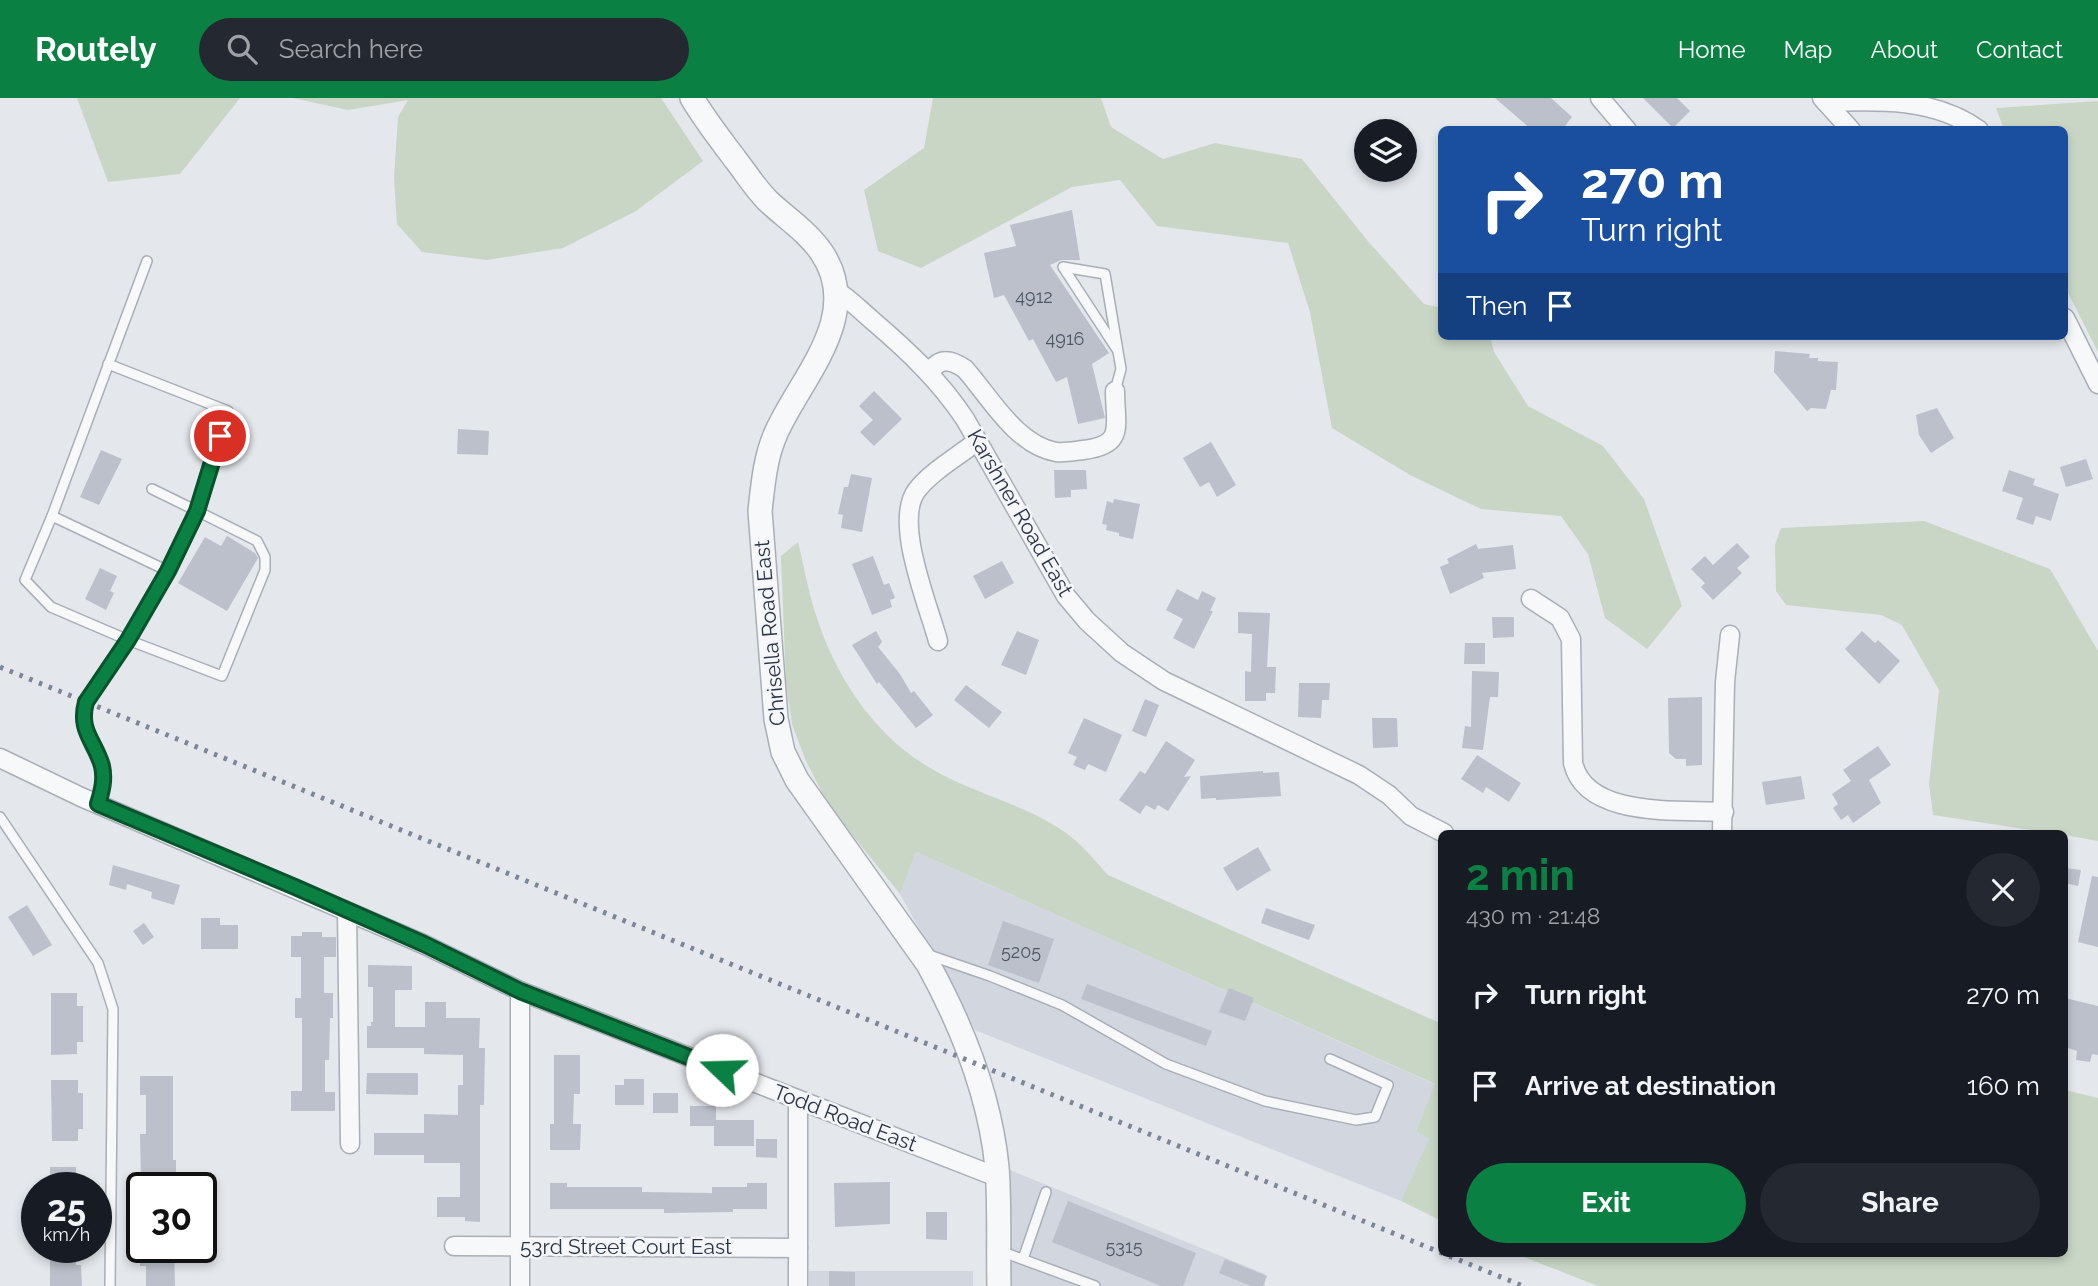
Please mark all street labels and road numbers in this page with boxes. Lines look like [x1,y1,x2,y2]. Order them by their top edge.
street label: Karshner Road East [962,425,1078,601]
street label: Chrisella Road East [749,539,790,727]
street label: Todd Road East [770,1079,920,1156]
street label: 53rd Street Court East [520,1234,732,1259]

